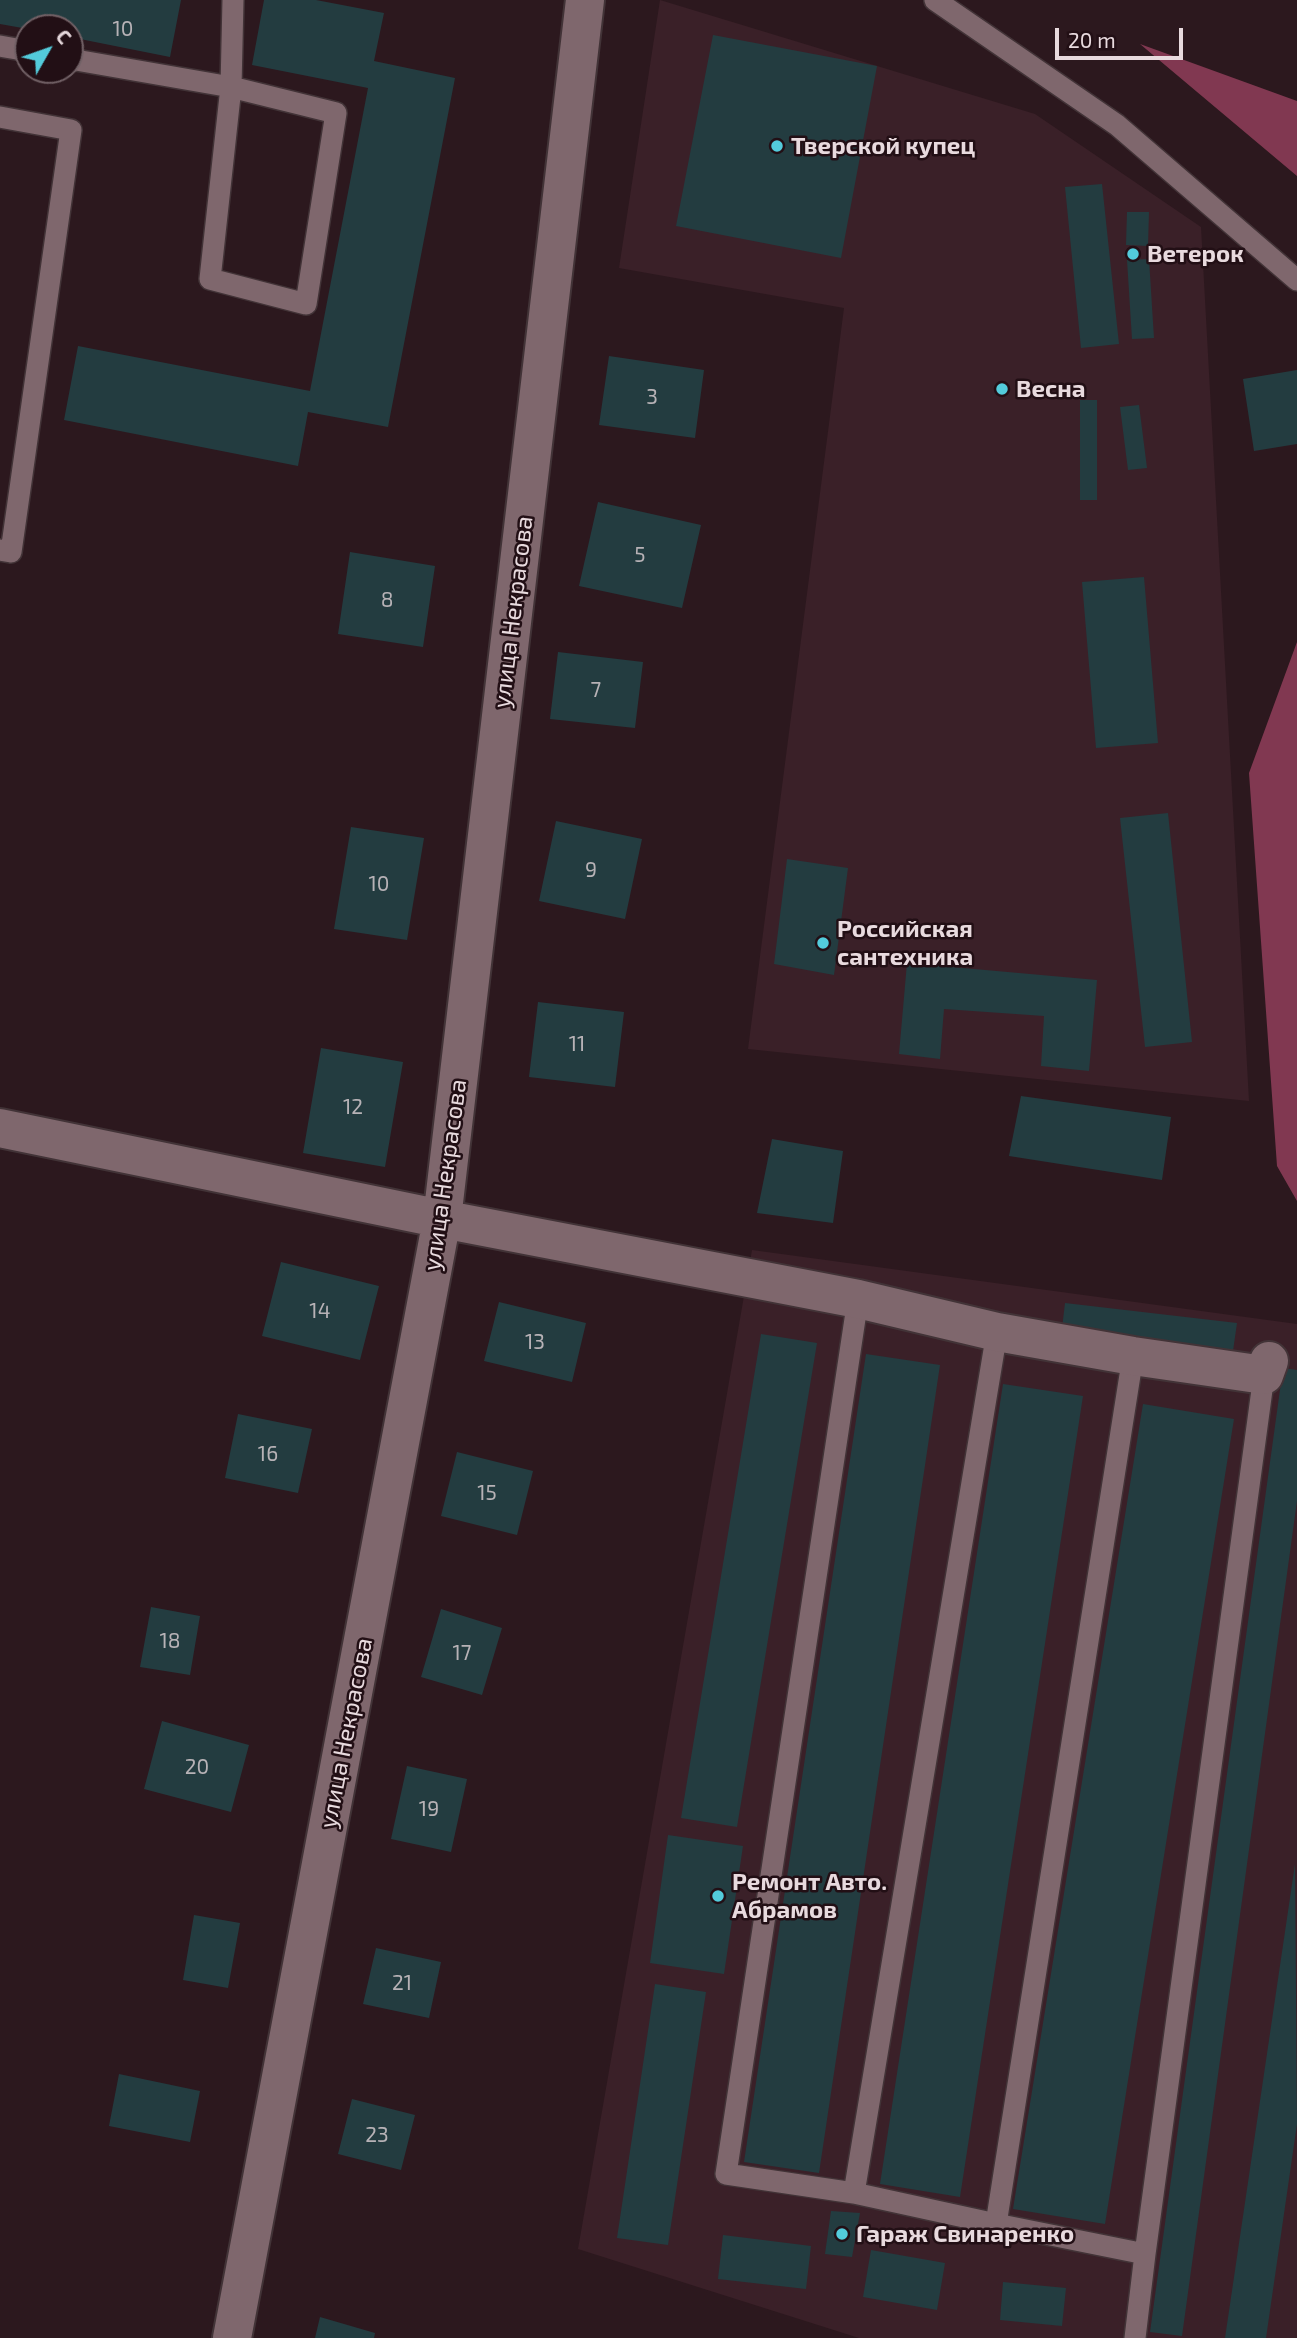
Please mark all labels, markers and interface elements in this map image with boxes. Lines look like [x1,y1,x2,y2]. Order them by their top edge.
north arrow [14,14,84,84]
scale bar [1059,14,1187,58]
house number: 10 [112,16,134,42]
text: С [52,25,76,48]
text: 20 m [1068,27,1116,52]
place label: Тверской купец [791,132,975,160]
marker: Тверской купец [769,138,785,154]
place label: Ветерок [1147,240,1244,268]
marker: Ветерок [1125,246,1141,262]
place label: Весна [1016,375,1085,403]
marker: Весна [994,381,1010,397]
house number: 3 [646,384,658,410]
street label: улица Некрасова [487,514,539,710]
house number: 5 [634,542,646,568]
house number: 8 [381,587,393,613]
house number: 7 [591,677,601,703]
house number: 9 [585,857,597,883]
house number: 10 [368,871,390,897]
place label: Российская сантехника [837,915,973,971]
marker: Российская сантехника [815,935,831,951]
house number: 11 [569,1031,585,1057]
street label: улица Некрасова [417,1077,473,1273]
house number: 12 [343,1094,363,1120]
house number: 14 [309,1298,331,1324]
house number: 13 [525,1329,545,1355]
house number: 16 [258,1441,278,1467]
house number: 15 [477,1480,497,1506]
house number: 18 [159,1628,181,1654]
street label: улица Некрасова [313,1635,379,1831]
house number: 17 [452,1640,472,1666]
house number: 20 [185,1754,209,1780]
house number: 19 [419,1796,439,1822]
place label: Ремонт Авто. Абрамов [732,1868,887,1924]
marker: Ремонт Авто. Абрамов [710,1888,726,1904]
house number: 21 [392,1970,412,1996]
house number: 23 [365,2122,389,2148]
place label: Гараж Свинаренко [856,2220,1074,2248]
marker: Гараж Свинаренко [834,2226,850,2242]

